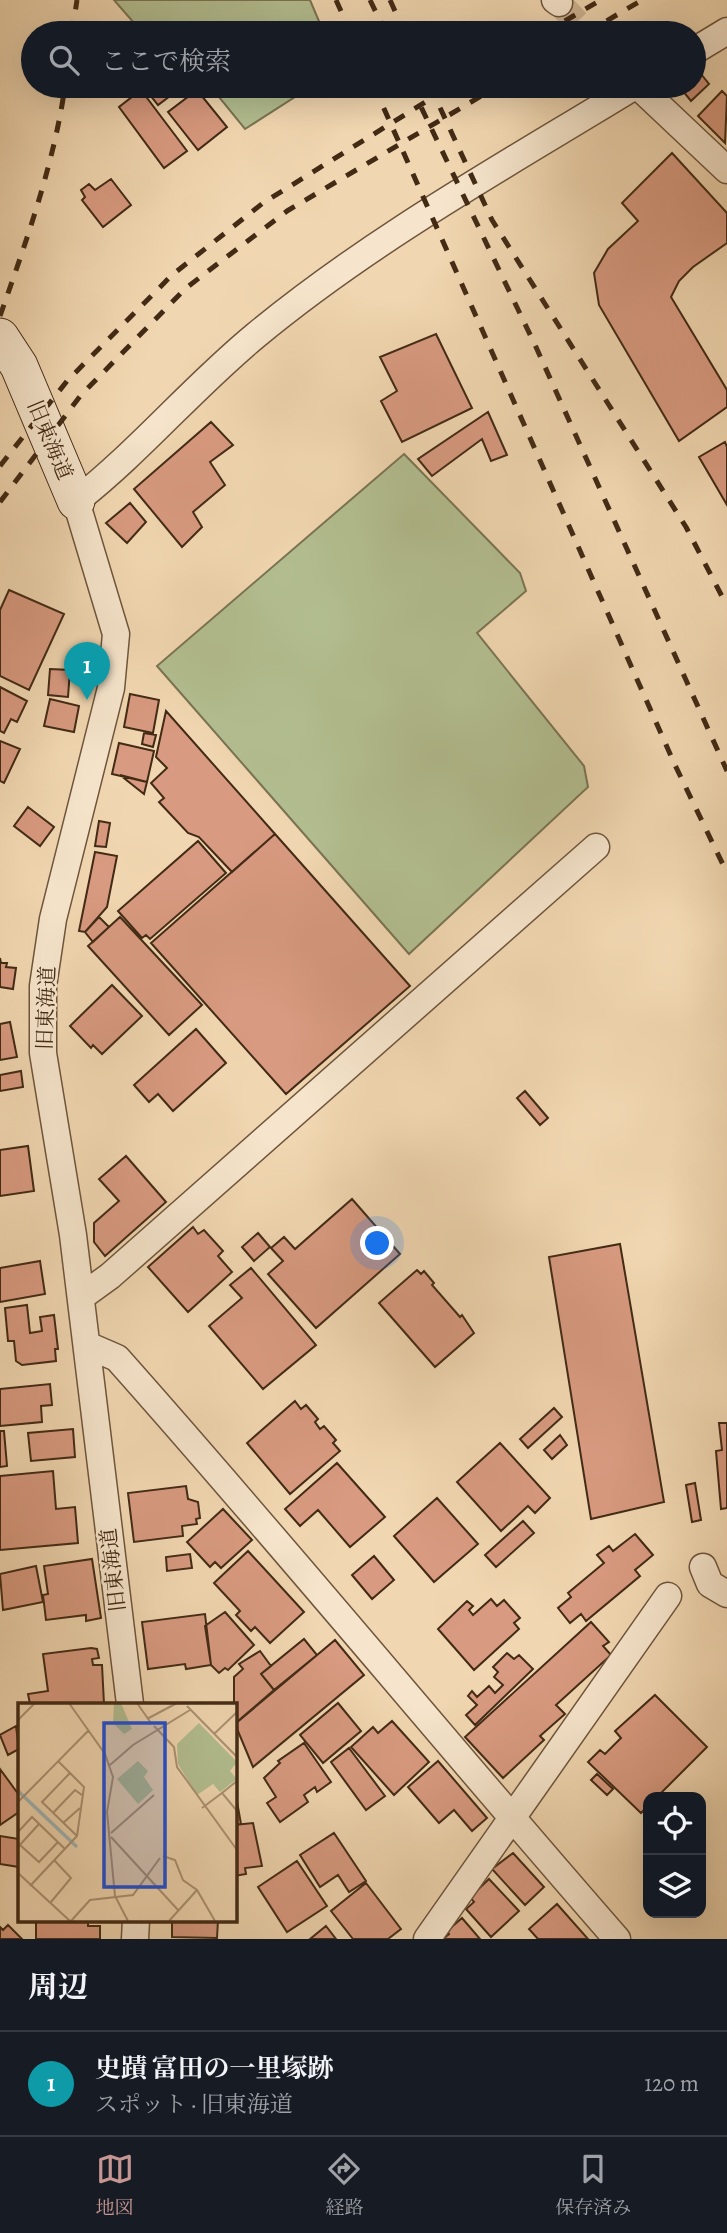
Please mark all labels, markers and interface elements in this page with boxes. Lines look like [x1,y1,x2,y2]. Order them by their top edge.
search box [21,21,706,98]
icon: search [45,41,83,79]
text: ここで検索 [101,44,231,79]
street label: 旧東海道 [21,396,79,484]
pin: 1 [64,642,110,700]
street label: 旧東海道 [31,966,61,1050]
your location [360,1226,394,1260]
street label: 旧東海道 [94,1527,132,1613]
inset map [18,1703,236,1922]
map controls [643,1792,706,1918]
button: locate [643,1792,706,1855]
button: layers [643,1855,706,1918]
text: 周辺 [28,1967,88,2007]
text: 史蹟 富田の一里塚跡 [95,2051,334,2086]
text: 1 [47,2068,55,2099]
text: 120 m [644,2068,699,2099]
text: スポット · 旧東海道 [95,2089,293,2120]
tab: 地図 [96,2150,134,2221]
tab: 経路 [325,2150,363,2221]
tab: 保存済み [555,2150,631,2221]

